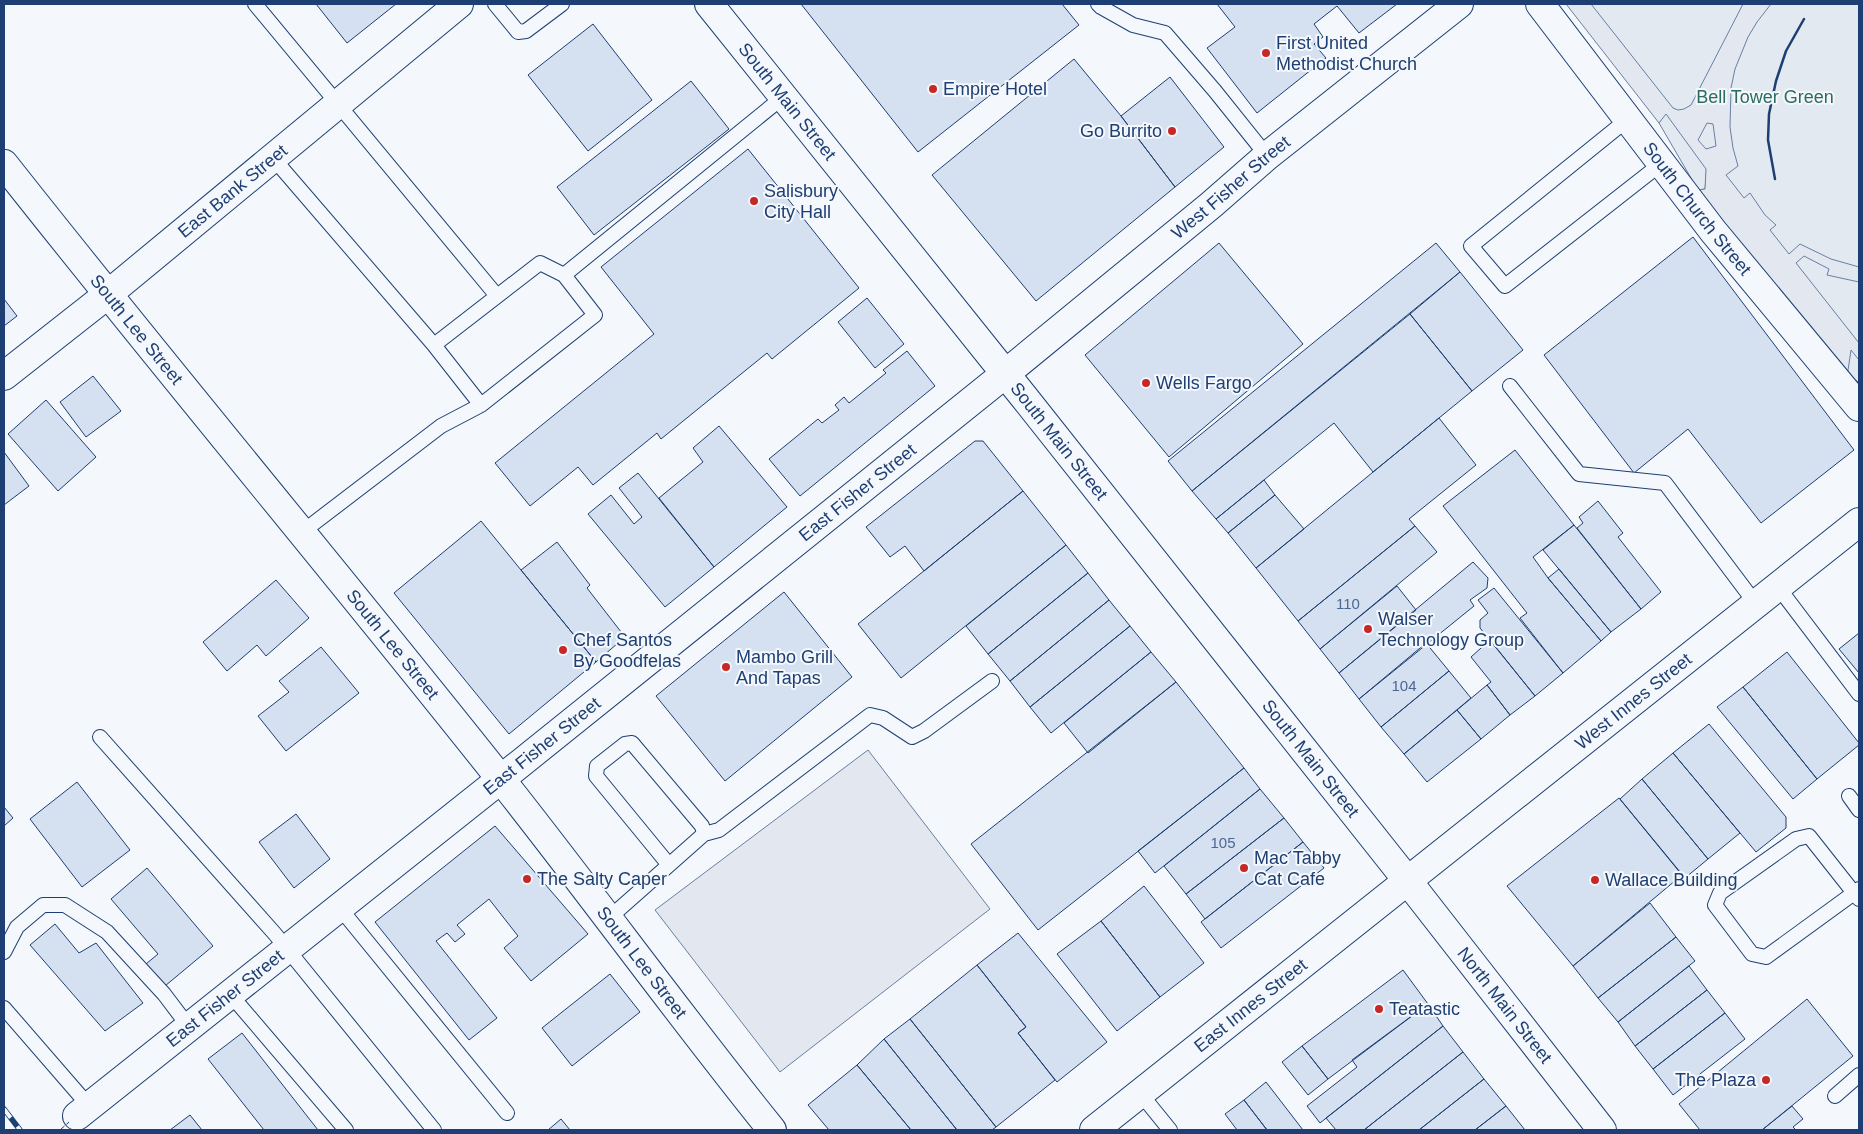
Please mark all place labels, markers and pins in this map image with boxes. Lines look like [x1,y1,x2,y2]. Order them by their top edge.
place label: First United Methodist Church [1276,33,1417,74]
marker: First United Methodist Church [1260,47,1272,59]
place label: Empire Hotel [943,79,1047,99]
marker: Empire Hotel [927,83,939,95]
place label: Go Burrito [1080,121,1162,141]
marker: Go Burrito [1166,125,1178,137]
place label: Salisbury City Hall [764,181,838,222]
marker: Salisbury City Hall [748,195,760,207]
place label: Wells Fargo [1156,373,1252,393]
marker: Wells Fargo [1140,377,1152,389]
place label: Walser Technology Group [1378,609,1524,650]
marker: Walser Technology Group [1362,623,1374,635]
place label: Chef Santos By Goodfelas [573,630,681,671]
marker: Chef Santos By Goodfelas [557,644,569,656]
place label: Mambo Grill And Tapas [736,647,833,688]
marker: Mambo Grill And Tapas [720,661,732,673]
place label: Mac Tabby Cat Cafe [1254,848,1341,889]
marker: Mac Tabby Cat Cafe [1238,862,1250,874]
place label: The Salty Caper [537,869,667,889]
place label: Wallace Building [1605,870,1737,890]
marker: The Salty Caper [521,873,533,885]
marker: Wallace Building [1589,874,1601,886]
place label: Teatastic [1389,999,1460,1019]
marker: Teatastic [1373,1003,1385,1015]
place label: The Plaza [1675,1070,1757,1090]
marker: The Plaza [1760,1074,1772,1086]

